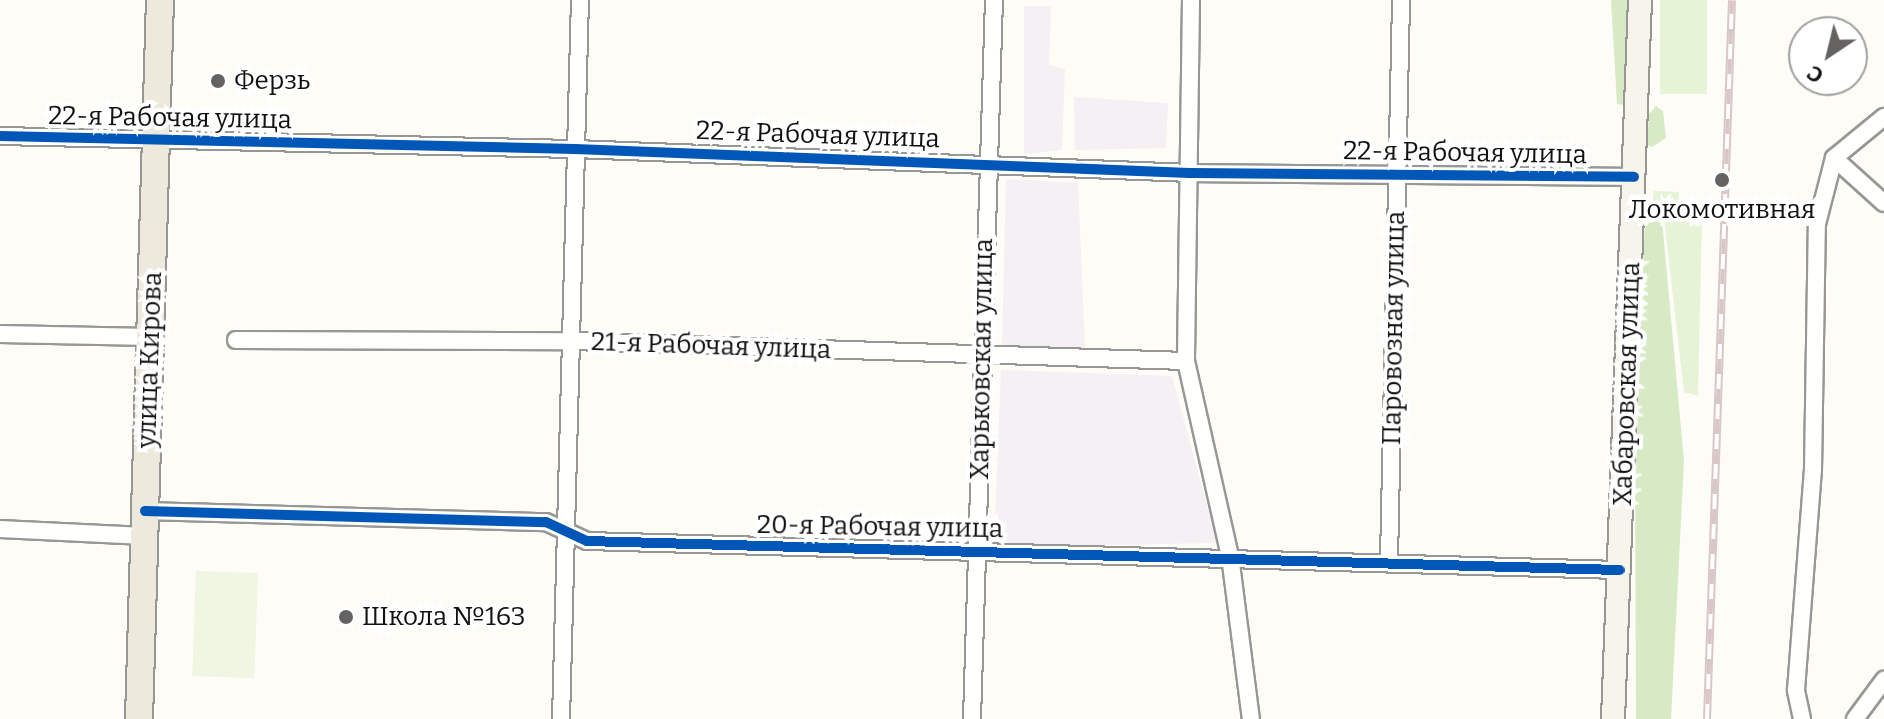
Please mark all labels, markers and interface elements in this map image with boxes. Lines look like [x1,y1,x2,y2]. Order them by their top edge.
north arrow [1788,16,1868,96]
text: С [1802,59,1829,89]
place label: Ферзь [234,65,310,97]
marker: Ферзь [209,72,227,90]
street label: 22-я Рабочая улица [48,100,292,136]
street label: 22-я Рабочая улица [696,115,940,155]
street label: 22-я Рабочая улица [1343,135,1587,171]
marker: Локомотивная [1711,169,1733,191]
place label: Локомотивная [1629,194,1815,226]
street label: Паровозная улица [1376,211,1412,445]
street label: Харьковская улица [964,238,1000,480]
street label: Хабаровская улица [1607,262,1647,506]
street label: улица Кирова [131,271,169,449]
street label: 21-я Рабочая улица [590,326,832,366]
street label: 20-я Рабочая улица [757,509,1003,545]
place label: Школа №163 [362,601,526,633]
marker: Школа №163 [337,608,355,626]

